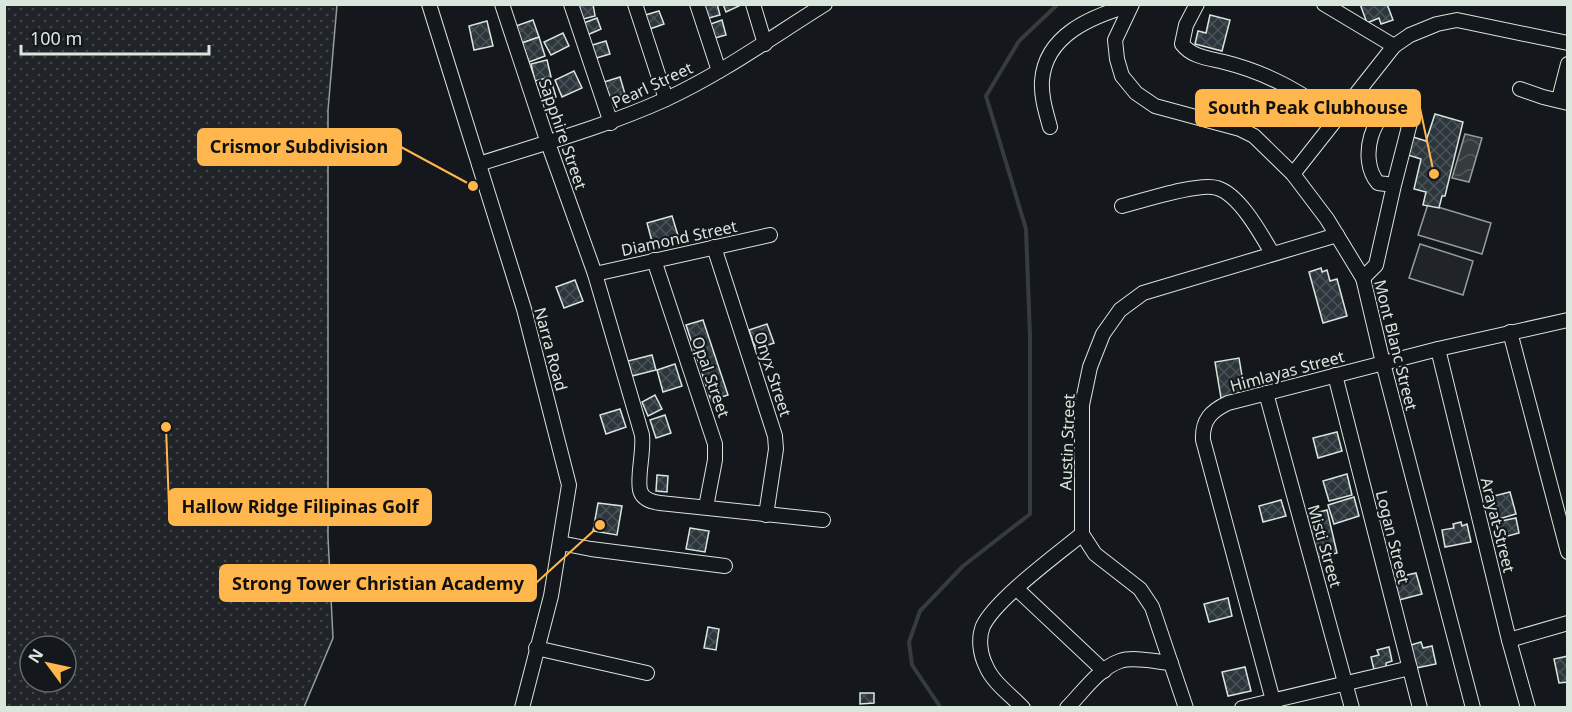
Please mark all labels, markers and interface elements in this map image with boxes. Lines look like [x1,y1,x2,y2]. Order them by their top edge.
scale bar [21,18,208,56]
text: 100 m [30,26,82,50]
street label: Pearl Street [608,57,696,113]
street label: Sapphire Street [534,76,592,192]
callout: South Peak Clubhouse [1196,90,1420,126]
text: South Peak Clubhouse [1208,95,1408,119]
callout: Crismor Subdivision [198,129,401,165]
text: Crismor Subdivision [210,134,388,158]
street label: Diamond Street [619,215,739,261]
street label: Mont Blanc Street [1369,277,1423,413]
street label: Narra Road [529,305,573,393]
street label: Onyx Street [749,329,797,419]
street label: Opal Street [687,334,735,421]
street label: Himlayas Street [1227,345,1347,397]
street label: Austin Street [1054,393,1080,491]
street label: Arayat Street [1476,475,1520,575]
street label: Logan Street [1371,488,1415,586]
callout: Hallow Ridge Filipinas Golf [169,489,431,525]
text: Hallow Ridge Filipinas Golf [181,494,420,518]
street label: Misti Street [1303,502,1347,590]
callout: Strong Tower Christian Academy [220,565,536,601]
text: Strong Tower Christian Academy [232,571,525,595]
north arrow [18,634,78,694]
text: N [23,644,48,667]

